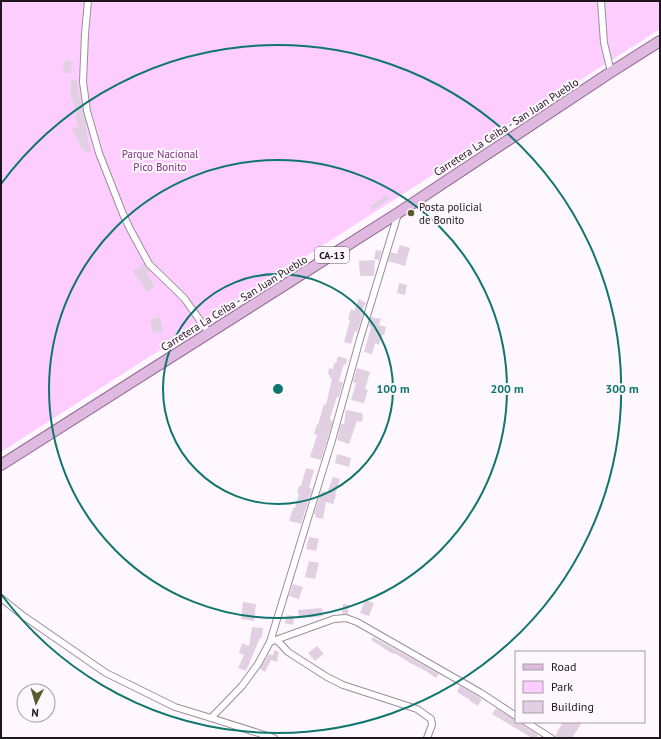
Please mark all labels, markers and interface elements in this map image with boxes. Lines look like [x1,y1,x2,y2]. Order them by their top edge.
street label: Carretera La Ceiba - San Juan Pueblo [431,75,581,179]
park label: Parque Nacional Pico Bonito [122,147,199,174]
place label: Posta policial de Bonito [419,200,483,227]
marker: Posta policial de Bonito [406,208,416,218]
road number: CA-13 [315,247,349,263]
street label: Carretera La Ceiba - San Juan Pueblo [158,252,310,354]
text: 100 m [376,381,410,396]
text: 200 m [490,381,524,396]
text: 300 m [605,381,639,396]
centre of rings [271,382,285,396]
legend [515,651,645,723]
text: Road [551,659,576,674]
text: Park [551,679,573,694]
north arrow [16,683,56,723]
text: Building [551,699,594,714]
text: N [31,706,39,720]

